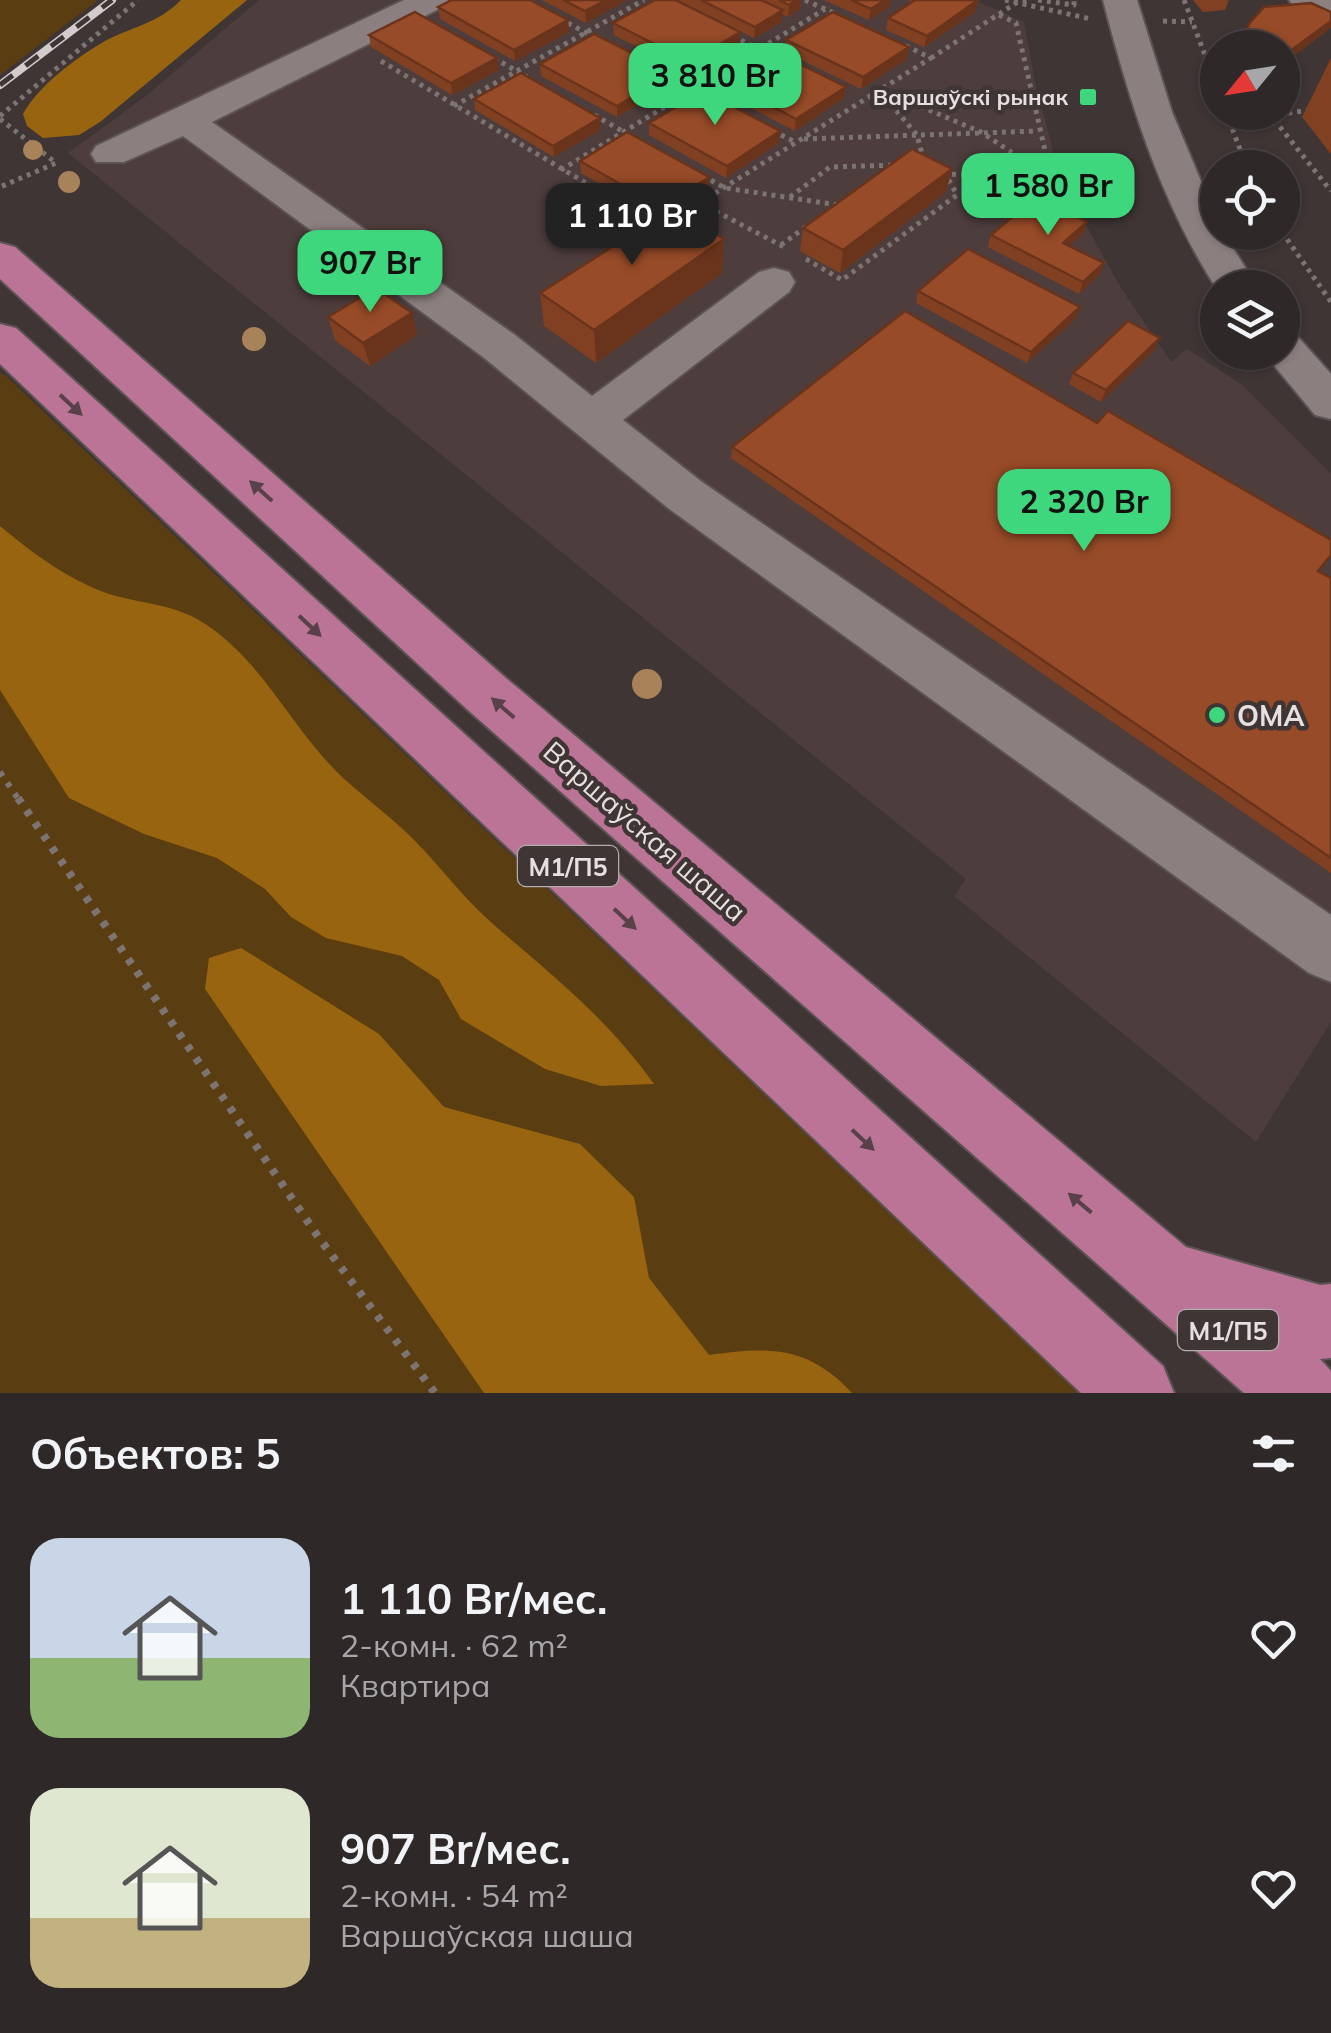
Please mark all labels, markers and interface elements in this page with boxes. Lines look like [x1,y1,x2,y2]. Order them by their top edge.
north arrow [1200,30,1300,130]
map controls [1200,30,1300,370]
pin: 3 810 Br [612,43,818,128]
text: 3 810 Br [651,55,780,95]
place label: Варшаўскі рынак [873,83,1068,111]
marker: Варшаўскі рынак [1077,86,1099,108]
button: locate [1200,150,1300,250]
pin: 1 580 Br [945,153,1151,238]
text: 1 580 Br [984,165,1113,205]
pin: 1 110 Br [529,183,735,268]
text: 1 110 Br [568,195,697,235]
pin: 907 Br [289,230,451,315]
text: 907 Br [319,242,421,282]
button: layers [1200,270,1300,370]
one-way arrow [59,393,83,416]
pin: 2 320 Br [981,469,1187,554]
one-way arrow [249,480,273,503]
text: 2 320 Br [1020,481,1149,521]
one-way arrow [297,614,321,637]
one-way arrow [491,697,516,719]
place label: ОМА [1237,698,1304,733]
marker: ОМА [1206,704,1228,726]
street label: Варшаўская шаша [537,733,753,929]
road number: М1/П5 [518,846,618,886]
one-way arrow [613,907,637,930]
one-way arrow [851,1128,875,1151]
one-way arrow [1068,1193,1093,1214]
road number: М1/П5 [1178,1310,1278,1350]
icon: filters [1246,1426,1301,1481]
text: Объектов: 5 [30,1427,280,1480]
text: 1 110 Br/мес. [340,1572,607,1625]
icon: home [110,1578,230,1698]
icon: heart [1246,1611,1301,1666]
text: 2-комн. · 62 m² [340,1625,568,1665]
text: Квартира [340,1665,491,1705]
text: 907 Br/мес. [340,1822,571,1875]
icon: home [110,1828,230,1948]
icon: heart [1246,1861,1301,1916]
text: 2-комн. · 54 m² [340,1875,568,1915]
text: Варшаўская шаша [340,1915,634,1955]

